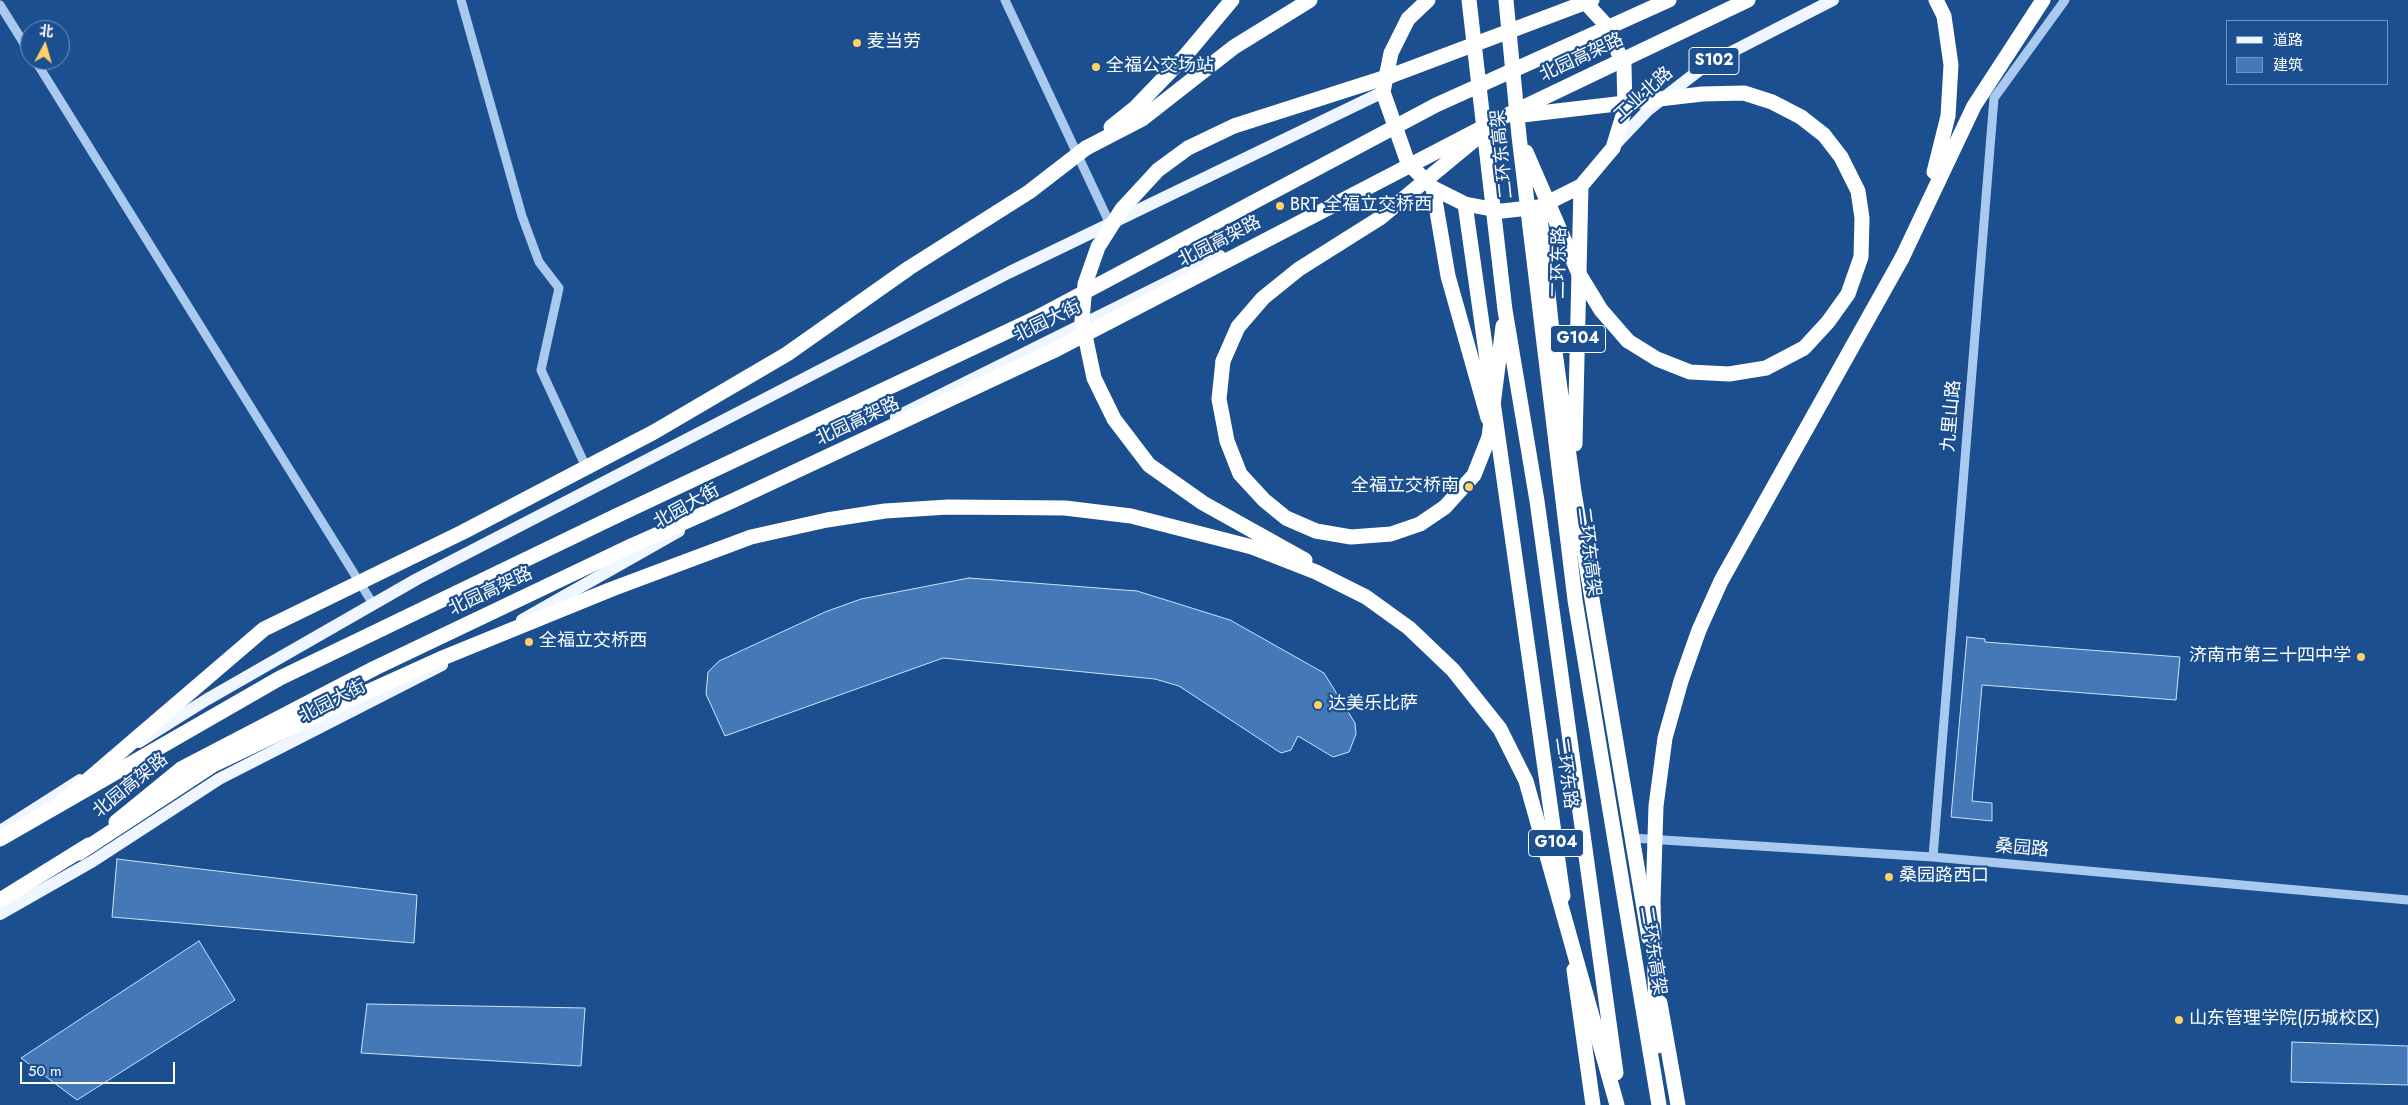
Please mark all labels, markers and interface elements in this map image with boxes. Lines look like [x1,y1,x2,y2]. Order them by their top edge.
north arrow [20,20,70,70]
text: 北 [38,20,54,42]
legend [2226,20,2388,85]
street label: 北园高架路 [1537,29,1627,87]
text: 道路 [2273,29,2303,51]
place label: 麦当劳 [867,32,921,54]
marker: 麦当劳 [851,37,863,49]
road number: S102 [1689,48,1739,74]
text: 建筑 [2273,54,2303,76]
place label: 全福公交场站 [1106,56,1214,78]
marker: 全福公交场站 [1090,61,1102,73]
street label: 工业北路 [1610,63,1678,127]
street label: 二环东高架 [1488,108,1518,200]
place label: BRT 全福立交桥西 [1290,195,1432,217]
marker: BRT 全福立交桥西 [1274,200,1286,212]
street label: 北园高架路 [1175,212,1265,272]
street label: 二环东路 [1549,227,1571,299]
street label: 北园大街 [1011,297,1085,347]
road number: G104 [1550,326,1606,352]
street label: 九里山路 [1938,379,1966,453]
street label: 北园高架路 [813,393,903,451]
place label: 全福立交桥南 [1351,476,1459,498]
street label: 北园大街 [650,480,724,534]
marker: 全福立交桥南 [1463,481,1475,493]
street label: 二环东高架 [1572,506,1604,598]
street label: 北园高架路 [446,563,536,621]
place label: 全福立交桥西 [539,631,647,653]
marker: 全福立交桥西 [523,636,535,648]
place label: 济南市第三十四中学 [2189,646,2351,668]
marker: 济南市第三十四中学 [2355,651,2367,663]
street label: 北园大街 [296,676,370,728]
place label: 达美乐比萨 [1328,694,1418,716]
marker: 达美乐比萨 [1312,699,1324,711]
street label: 二环东路 [1549,736,1581,810]
street label: 北园高架路 [89,749,173,823]
road number: G104 [1528,830,1584,856]
street label: 桑园路 [1994,836,2050,862]
place label: 桑园路西口 [1899,866,1989,888]
marker: 桑园路西口 [1883,871,1895,883]
street label: 二环东高架 [1634,905,1670,997]
place label: 山东管理学院(历城校区) [2189,1009,2380,1031]
marker: 山东管理学院(历城校区) [2173,1014,2185,1026]
scale bar [22,1052,178,1084]
text: 50 m [28,1060,62,1082]

